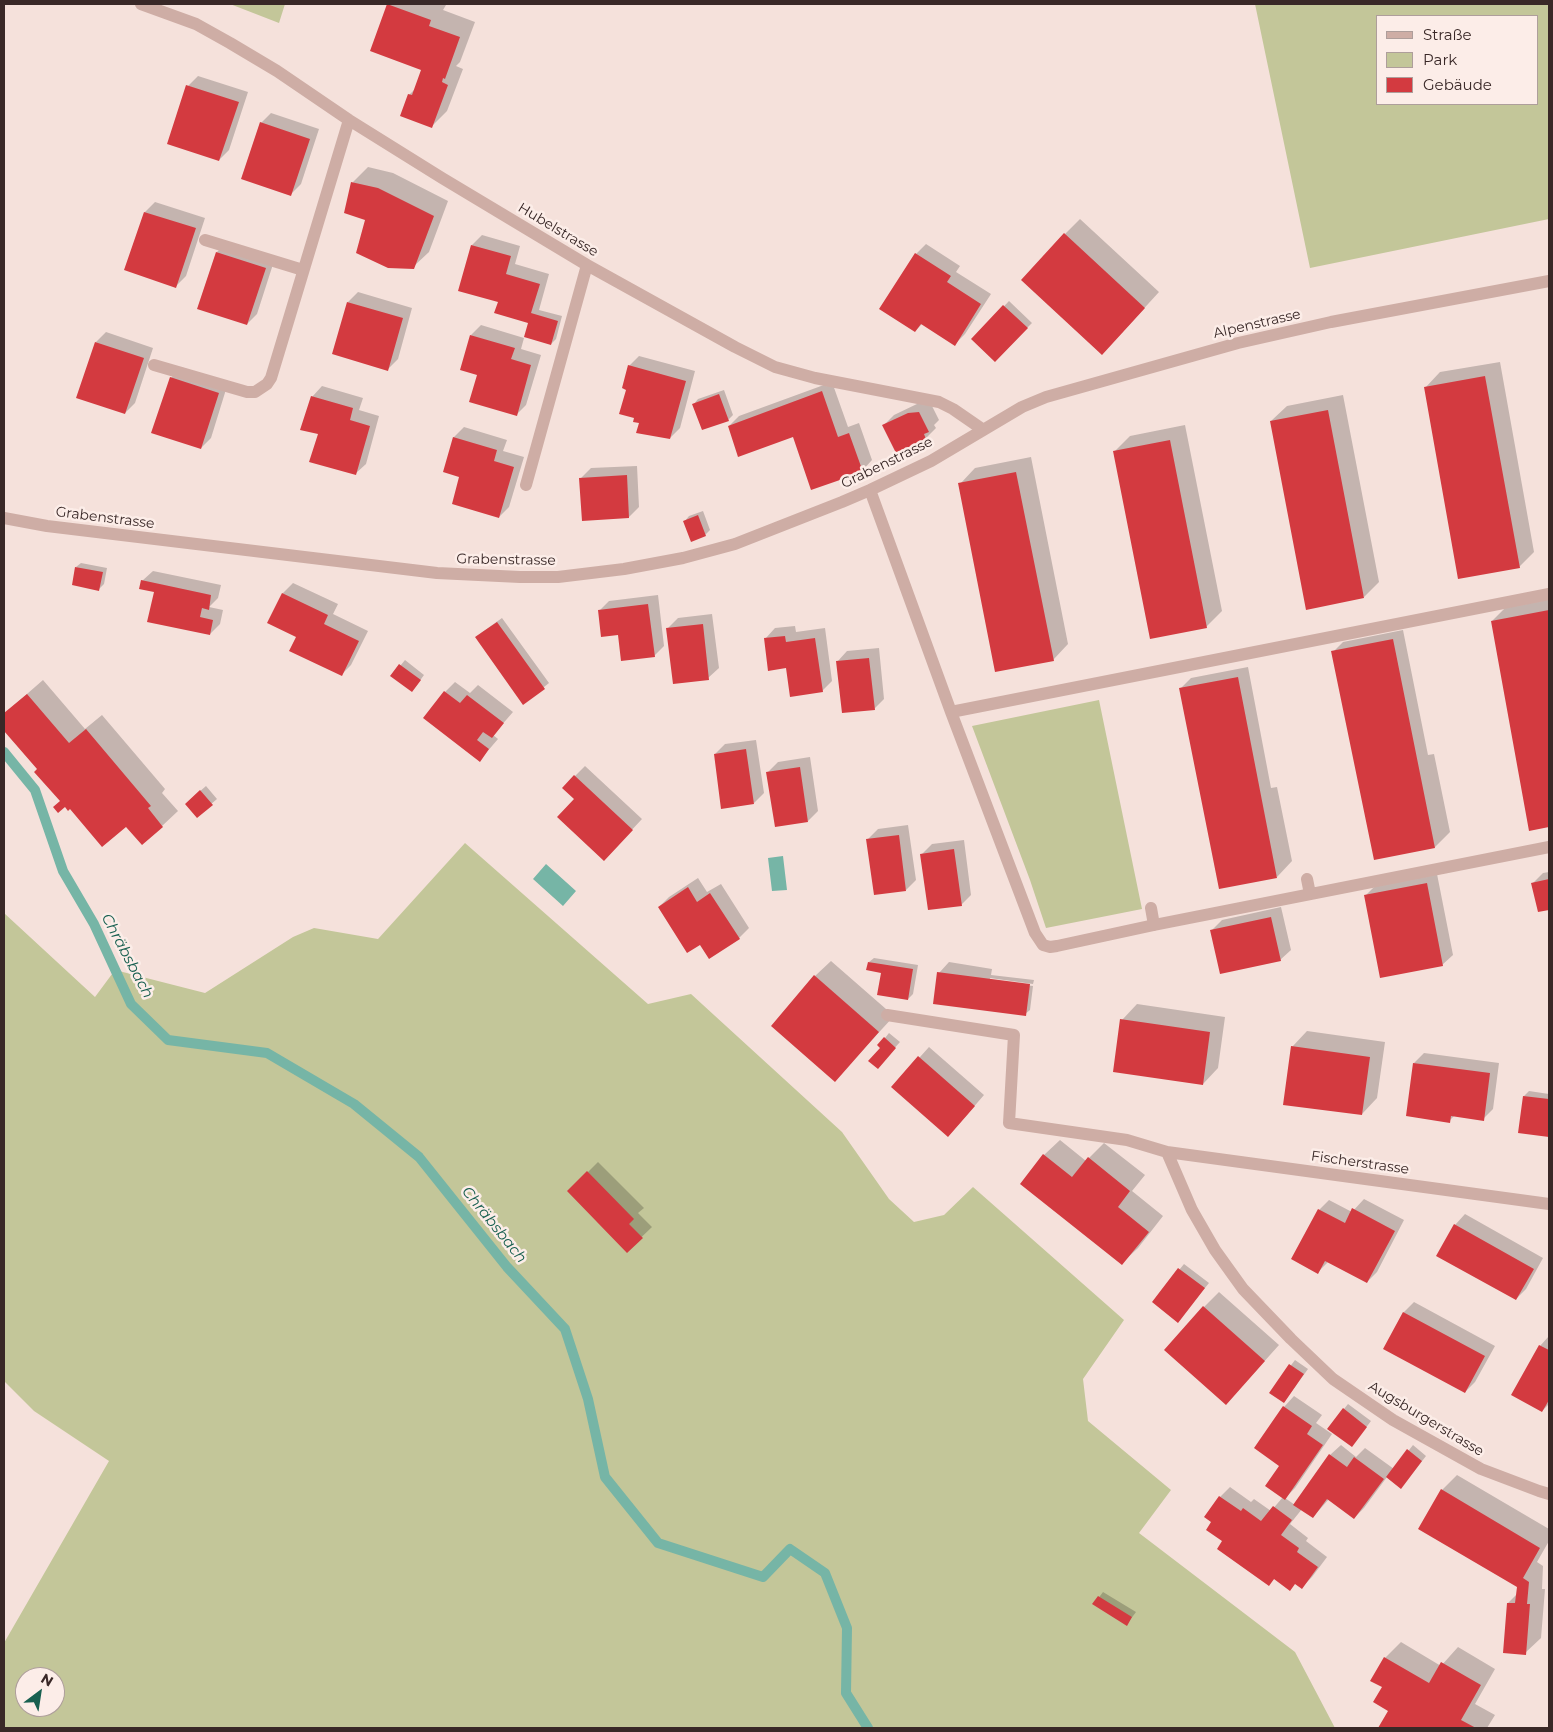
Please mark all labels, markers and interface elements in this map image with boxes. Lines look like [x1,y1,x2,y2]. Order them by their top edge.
legend [1376,15,1538,105]
text: Straße [1423,25,1472,44]
text: Park [1423,50,1457,69]
text: Gebäude [1423,75,1492,94]
street label: Hubelstrasse [515,200,601,260]
street label: Alpenstrasse [1212,306,1302,342]
street label: Grabenstrasse [839,434,935,492]
street label: Grabenstrasse [55,504,155,532]
street label: Grabenstrasse [456,551,556,569]
water label: Chräbsbach [97,911,157,1001]
street label: Fischerstrasse [1310,1148,1410,1178]
water label: Chräbsbach [458,1183,530,1267]
street label: Augsburgerstrasse [1365,1378,1487,1460]
north arrow [15,1667,65,1717]
text: N [38,1669,57,1691]

